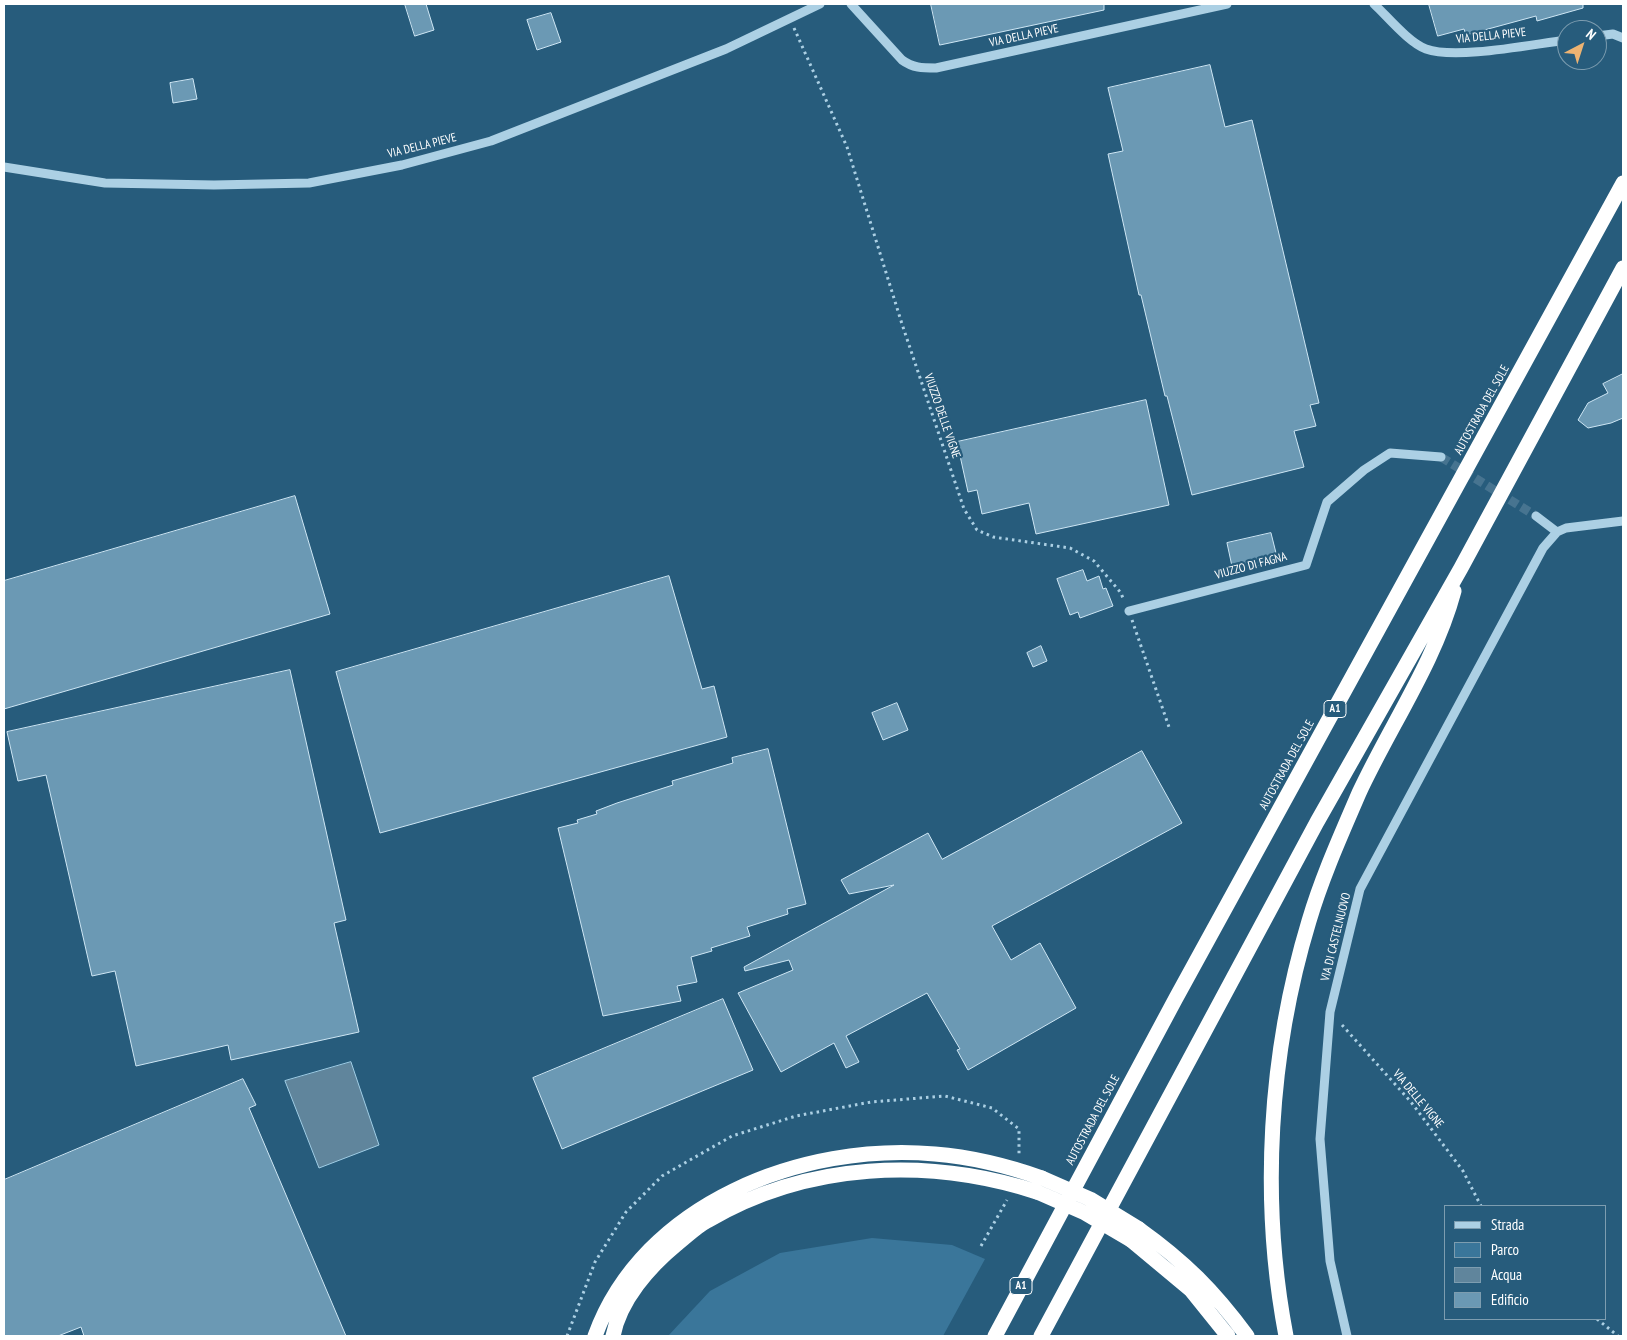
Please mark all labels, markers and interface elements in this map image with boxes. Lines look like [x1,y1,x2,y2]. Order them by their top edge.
north arrow [1557,20,1607,70]
street label: VIA DELLA PIEVE [988,22,1060,50]
street label: VIA DELLA PIEVE [1455,25,1527,47]
text: N [1582,25,1600,44]
street label: VIA DELLA PIEVE [386,131,458,161]
street label: AUTOSTRADA DEL SOLE [1451,363,1513,457]
street label: VIUZZO DELLE VIGNE [921,372,963,460]
street label: VIUZZO DI FAGNA [1213,549,1289,583]
road number: A1 [1324,701,1346,718]
street label: AUTOSTRADA DEL SOLE [1256,718,1318,812]
street label: VIA DI CASTELNUOVO [1318,891,1354,983]
street label: VIA DELLE VIGNE [1389,1067,1447,1131]
street label: AUTOSTRADA DEL SOLE [1063,1072,1123,1168]
legend [1444,1205,1607,1320]
text: Strada [1491,1215,1524,1234]
text: Parco [1491,1240,1519,1259]
text: Acqua [1491,1265,1522,1284]
road number: A1 [1010,1278,1032,1294]
text: Edificio [1491,1290,1529,1309]

